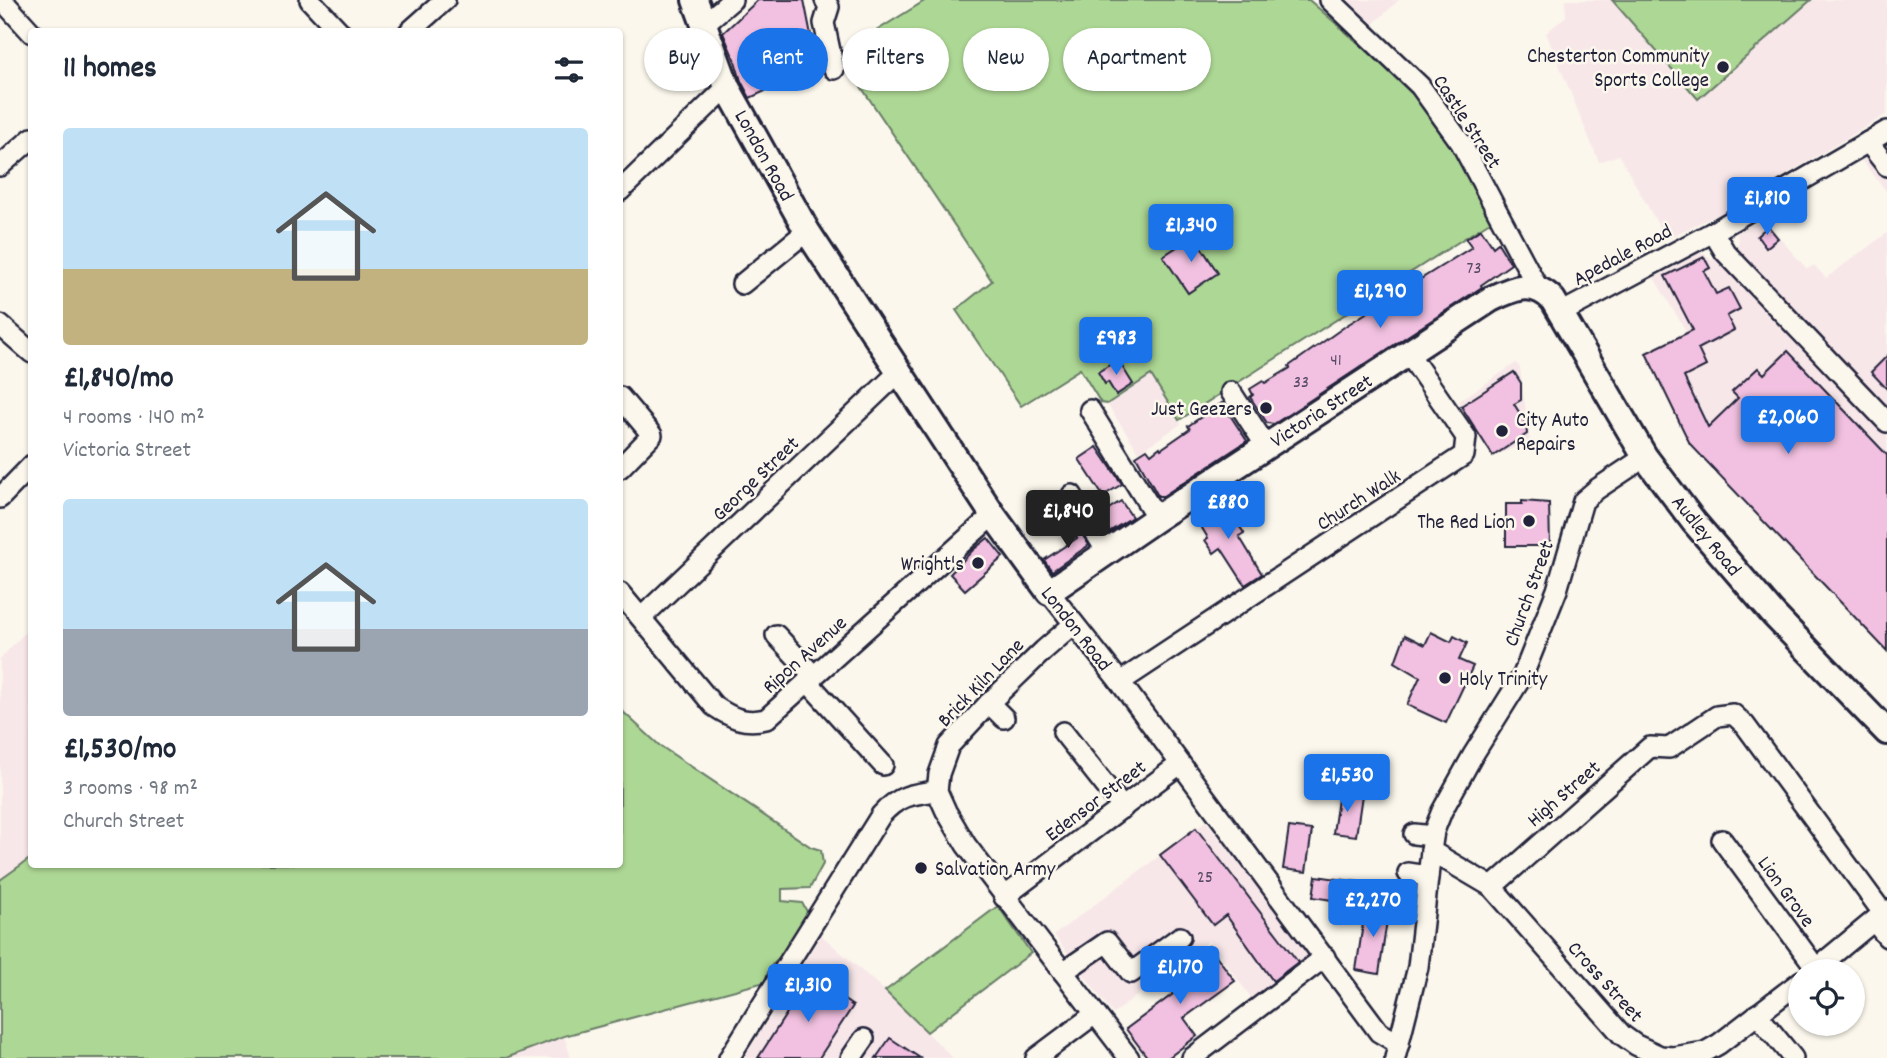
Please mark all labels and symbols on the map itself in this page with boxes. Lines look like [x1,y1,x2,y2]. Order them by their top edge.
place label: Chesterton Community Sports College [1527,43,1709,97]
marker: Chesterton Community Sports College [1715,59,1731,75]
street label: Castle Street [1424,70,1507,176]
street label: London Road [725,105,800,208]
pin: £1,810 [1710,177,1824,237]
pin: £1,340 [1134,204,1248,264]
street label: Apedale Road [1569,218,1678,295]
house number: 73 [1467,257,1481,282]
pin: £1,290 [1323,270,1437,330]
pin: £983 [1075,318,1157,377]
house number: 41 [1330,349,1342,374]
street label: Victoria Street [1265,368,1380,457]
house number: 33 [1293,371,1309,396]
place label: Just Geezers [1151,396,1252,426]
pin: £2,060 [1731,396,1845,456]
marker: Just Geezers [1258,400,1274,416]
place label: City Auto Repairs [1516,407,1589,461]
marker: City Auto Repairs [1494,423,1510,439]
street label: George Street [707,431,808,530]
street label: Church Walk [1312,463,1408,540]
pin: £880 [1187,482,1269,541]
pin: £1,840 [1011,490,1125,550]
street label: Audley Road [1662,490,1747,584]
place label: The Red Lion [1417,509,1515,539]
marker: The Red Lion [1521,513,1537,529]
street label: Church Street [1498,537,1564,651]
place label: Wright's [901,551,964,581]
marker: Wright's [970,555,986,571]
street label: London Road [1032,581,1117,679]
street label: Ripon Avenue [757,610,855,703]
street label: Brick Kiln Lane [932,633,1033,735]
place label: Holy Trinity [1459,666,1548,696]
marker: Holy Trinity [1437,670,1453,686]
street label: Edensor Street [1040,754,1154,851]
pin: £1,530 [1290,754,1404,814]
street label: High Street [1521,755,1609,836]
street label: Lion Grove [1748,851,1821,935]
place label: Salvation Army [935,856,1056,886]
marker: Salvation Army [913,860,929,876]
house number: 25 [1197,866,1213,891]
pin: £2,270 [1316,880,1430,939]
street label: Cross Street [1559,935,1649,1031]
pin: £1,170 [1123,946,1237,1006]
pin: £1,310 [751,964,865,1024]

